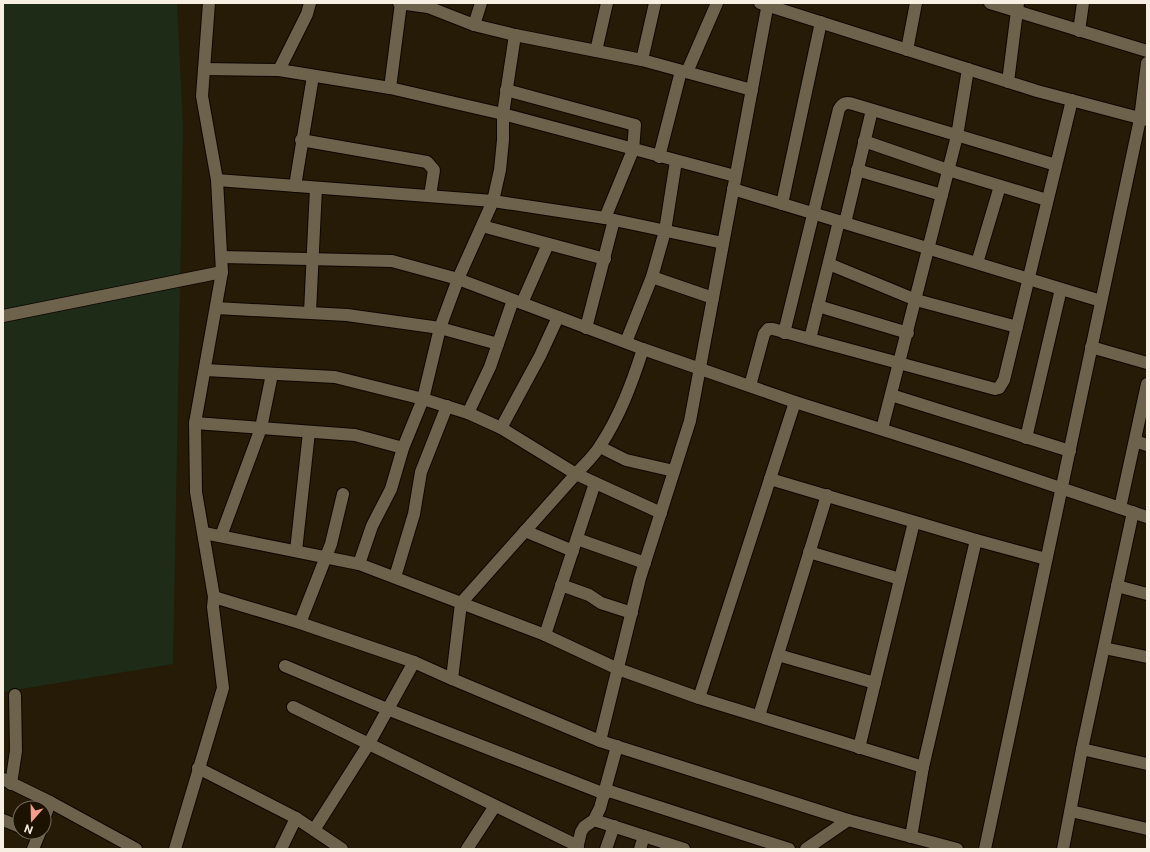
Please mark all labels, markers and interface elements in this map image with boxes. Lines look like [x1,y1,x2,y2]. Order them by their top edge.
north arrow [12,800,52,840]
text: N [22,822,35,837]

